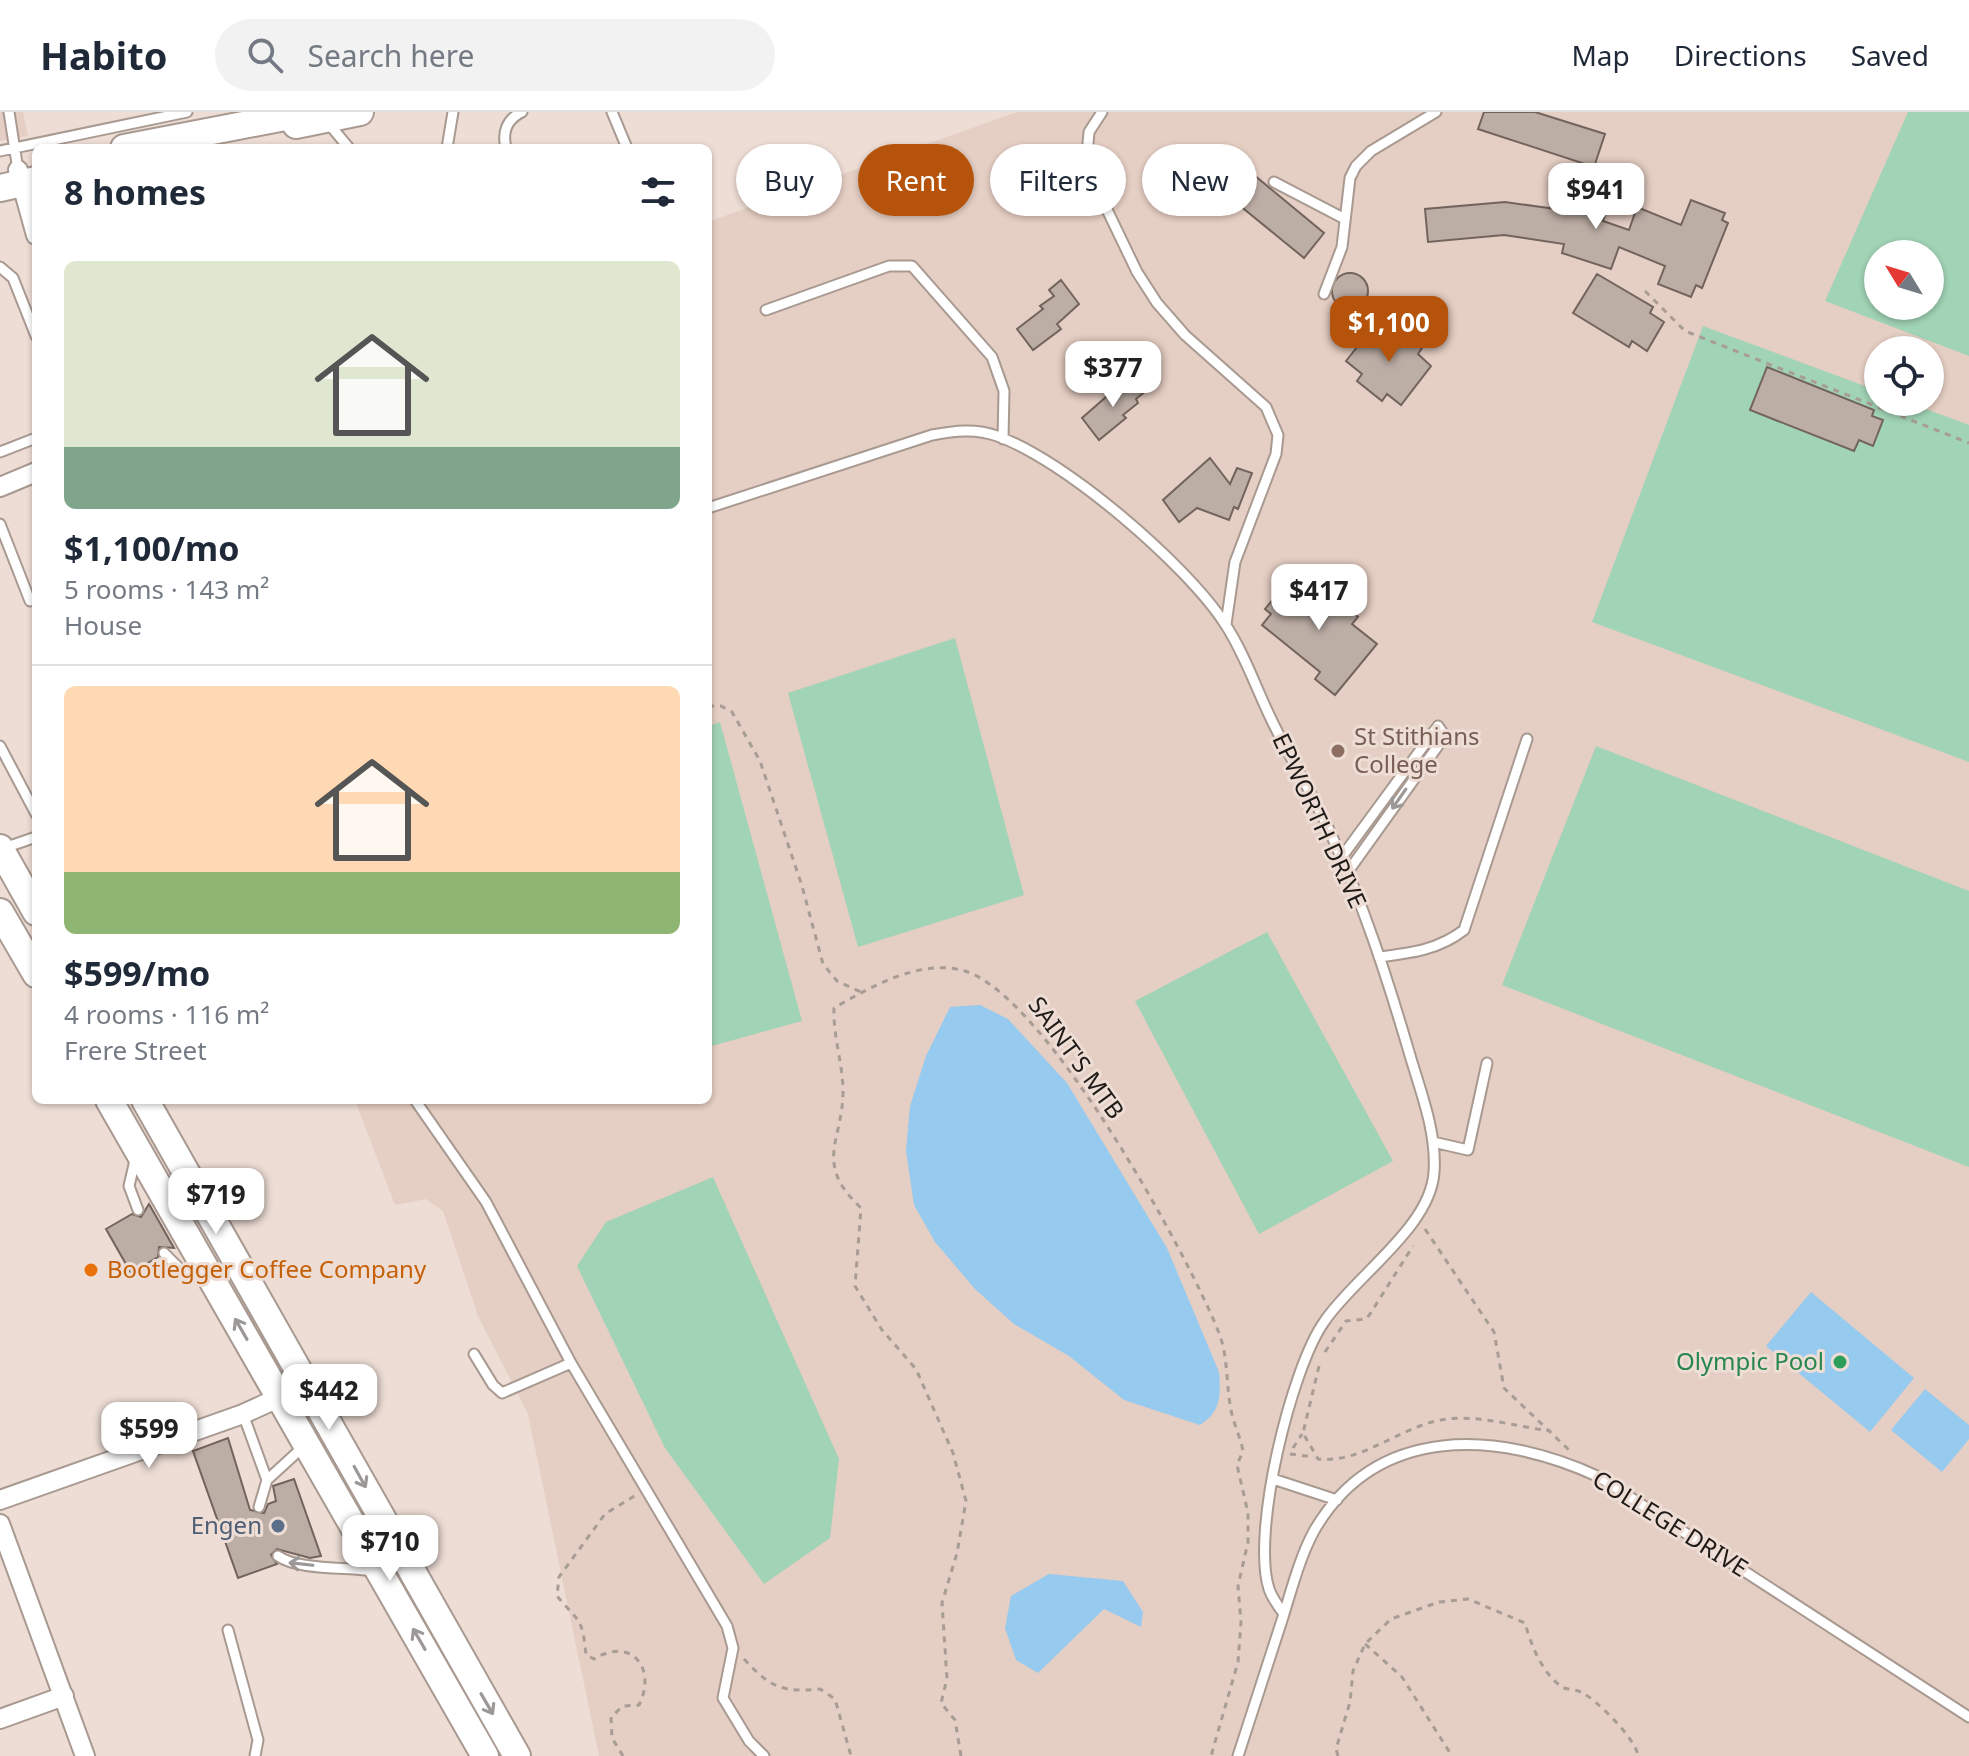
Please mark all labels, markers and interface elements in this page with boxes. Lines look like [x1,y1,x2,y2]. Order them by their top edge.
search box [215,19,775,91]
text: Habito [40,29,167,81]
icon: search [243,33,287,77]
text: Search here [307,35,474,76]
text: Map [1571,36,1630,74]
text: Directions [1674,36,1807,74]
text: Saved [1851,36,1929,74]
chip: Buy [736,144,842,216]
chip: Rent [858,144,974,216]
chip: Filters [990,144,1126,216]
chip: New [1142,144,1257,216]
pin: $941 [1549,163,1643,231]
text: 8 homes [64,169,206,215]
icon: filters [636,170,680,214]
text: $941 [1566,171,1626,207]
north arrow [1864,240,1944,320]
map controls [1864,240,1944,416]
pin: $1,100 [1324,296,1454,364]
text: $1,100 [1348,304,1430,340]
icon: home [300,313,444,457]
button: locate [1864,336,1944,416]
pin: $377 [1066,341,1160,409]
text: $377 [1083,349,1143,385]
text: $1,100/mo [64,525,239,571]
pin: $417 [1272,564,1366,632]
text: 5 rooms · 143 m² [64,571,269,607]
text: $417 [1289,572,1349,608]
text: House [64,607,142,643]
place label: St Stithians College [1354,719,1480,780]
street label: EPWORTH DRIVE [1265,728,1375,913]
icon: home [300,738,444,882]
marker: St Stithians College [1329,742,1347,760]
one-way arrow [1391,788,1407,810]
text: $599/mo [64,950,210,996]
street label: SAINT'S MTB [1022,989,1133,1125]
text: 4 rooms · 116 m² [64,996,269,1032]
text: Frere Street [64,1032,207,1068]
pin: $719 [169,1168,263,1236]
text: $719 [186,1176,246,1212]
place label: Bootlegger Coffee Company [107,1252,427,1285]
marker: Bootlegger Coffee Company [82,1261,100,1279]
one-way arrow [233,1318,249,1341]
place label: Olympic Pool [1676,1344,1824,1377]
marker: Olympic Pool [1831,1353,1849,1371]
pin: $442 [282,1364,376,1432]
text: $442 [299,1372,359,1408]
pin: $599 [102,1402,196,1470]
text: $599 [119,1410,179,1446]
street label: COLLEGE DRIVE [1587,1462,1755,1584]
one-way arrow [352,1465,368,1488]
place label: Engen [191,1508,262,1541]
pin: $710 [343,1515,437,1583]
marker: Engen [269,1517,287,1535]
text: $710 [360,1523,420,1559]
one-way arrow [288,1557,315,1572]
one-way arrow [411,1628,426,1652]
one-way arrow [479,1692,495,1715]

